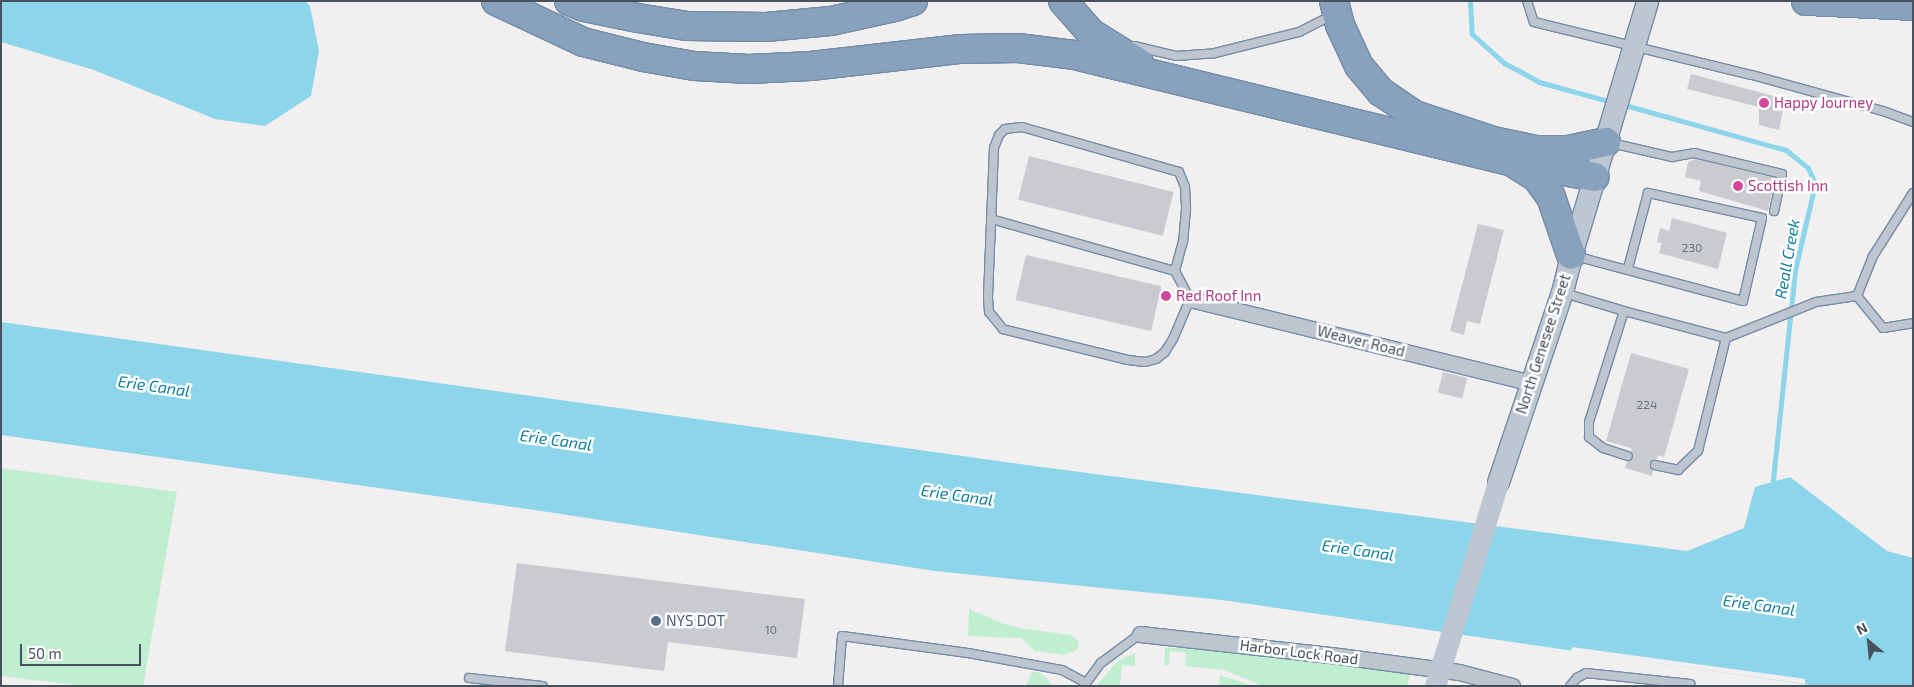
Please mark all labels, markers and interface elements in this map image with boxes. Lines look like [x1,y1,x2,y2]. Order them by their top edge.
place label: Happy Journey [1774,94,1874,112]
marker: Happy Journey [1758,97,1770,109]
place label: Scottish Inn [1748,177,1828,195]
marker: Scottish Inn [1732,180,1744,192]
water label: Reall Creek [1770,217,1804,301]
house number: 230 [1682,241,1702,255]
street label: North Genesee Street [1512,272,1574,416]
place label: Red Roof Inn [1176,287,1262,305]
marker: Red Roof Inn [1160,290,1172,302]
street label: Weaver Road [1315,321,1407,361]
water label: Erie Canal [117,371,191,401]
house number: 224 [1637,398,1657,412]
water label: Erie Canal [519,425,593,455]
water label: Erie Canal [920,480,994,510]
water label: Erie Canal [1321,535,1395,565]
water label: Erie Canal [1722,590,1796,620]
place label: NYS DOT [666,612,725,630]
marker: NYS DOT [650,615,662,627]
north arrow [1844,617,1894,667]
text: N [1853,618,1870,638]
house number: 10 [765,623,777,637]
scale bar [22,634,144,666]
street label: Harbor Lock Road [1238,636,1360,668]
text: 50 m [28,644,62,662]

